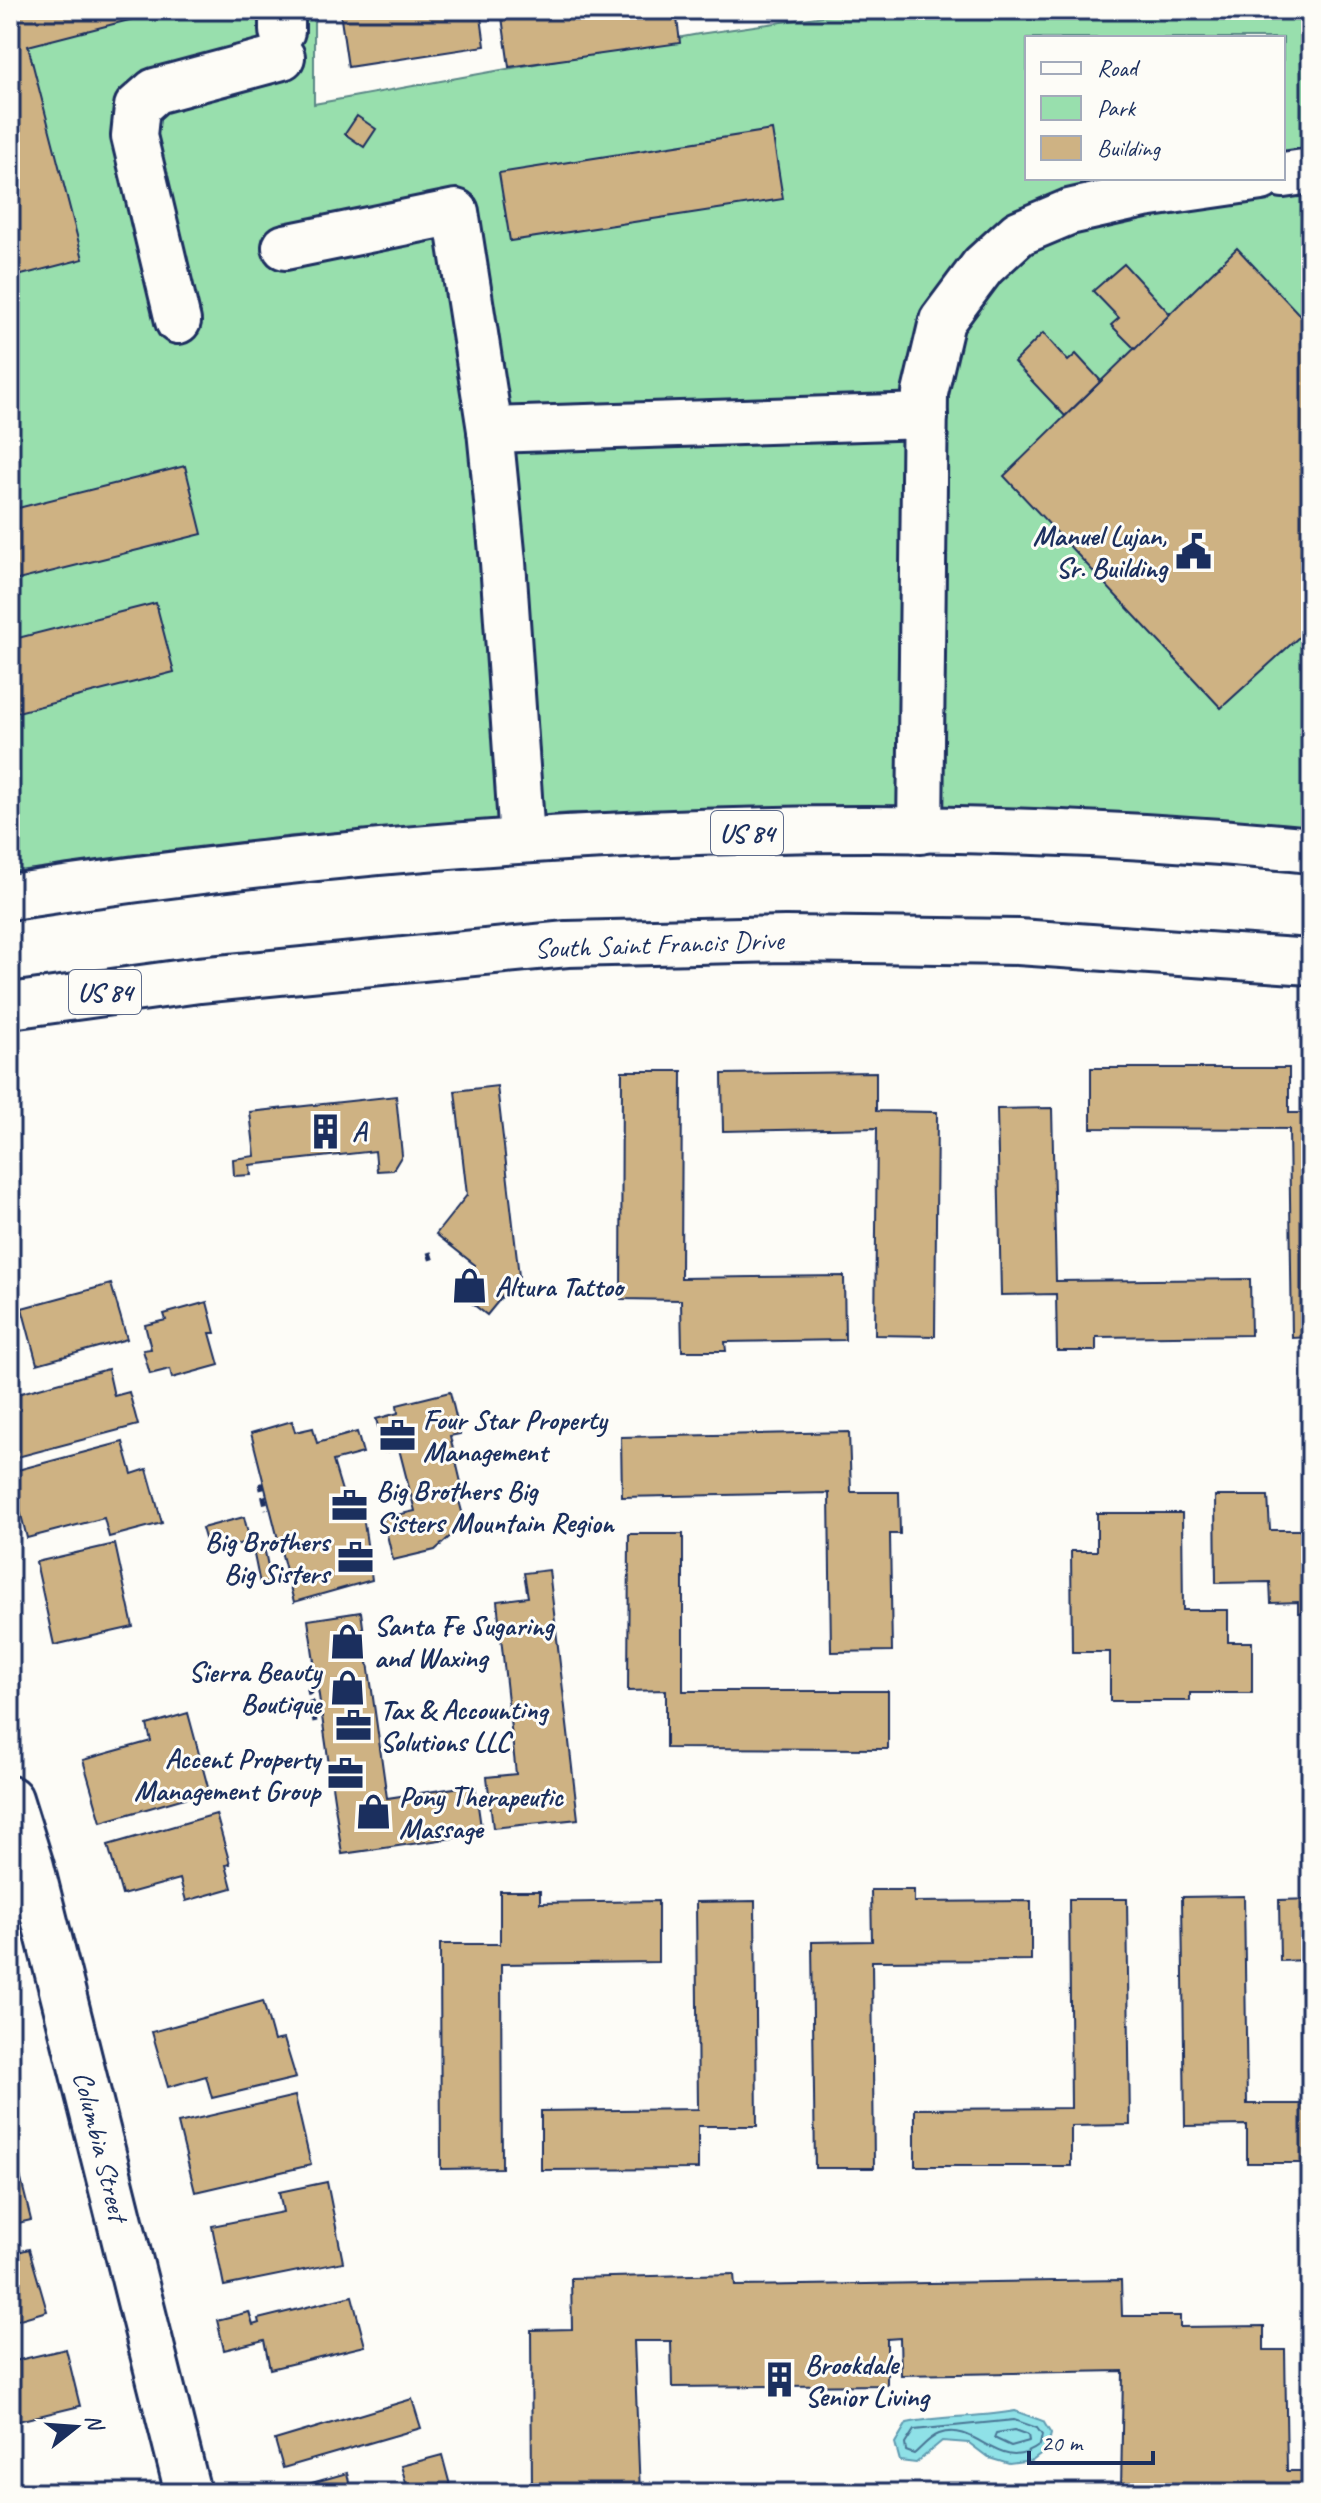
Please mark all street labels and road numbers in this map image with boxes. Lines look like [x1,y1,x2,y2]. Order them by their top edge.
road number: US 84 [711,811,783,855]
street label: South Saint Francis Drive [534,922,786,966]
road number: US 84 [69,970,141,1014]
street label: Columbia Street [66,2068,137,2228]

